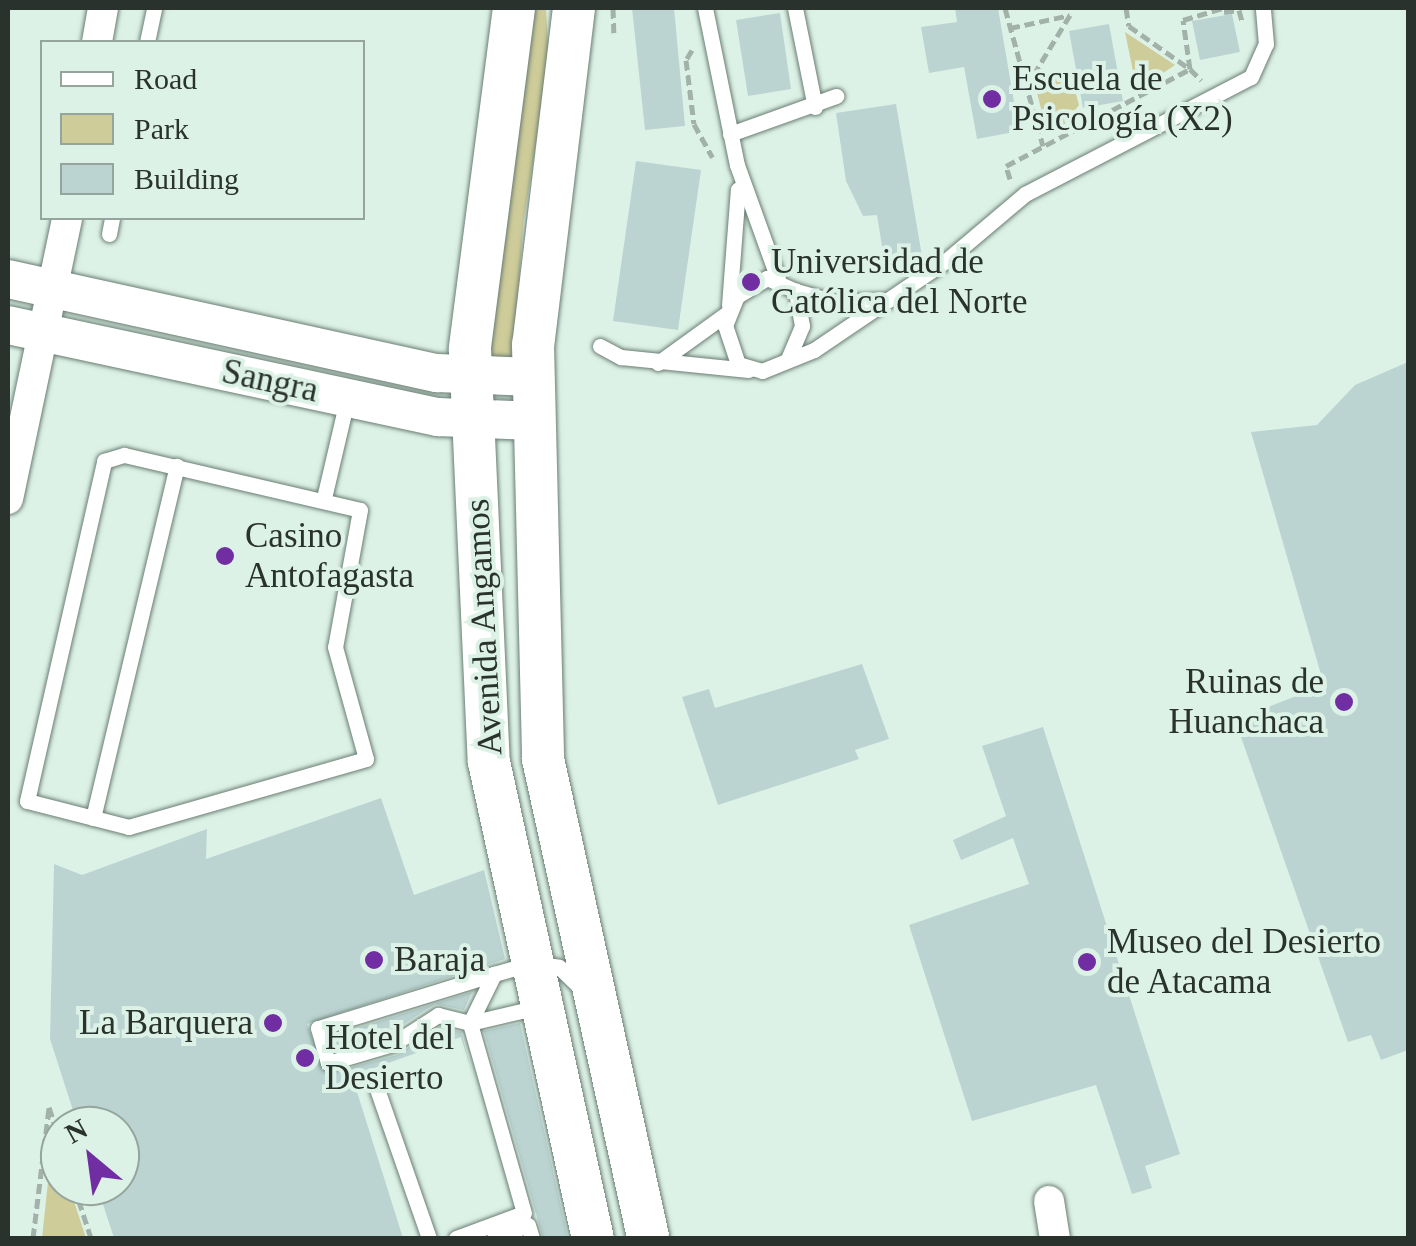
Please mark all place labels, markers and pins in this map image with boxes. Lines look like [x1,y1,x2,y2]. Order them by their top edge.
place label: Escuela de Psicología (X2) [1012,58,1233,140]
marker: Escuela de Psicología (X2) [981,88,1003,110]
place label: Universidad de Católica del Norte [771,241,1028,323]
marker: Universidad de Católica del Norte [740,271,762,293]
place label: Casino Antofagasta [245,515,414,597]
marker: Casino Antofagasta [214,545,236,567]
place label: Ruinas de Huanchaca [1169,661,1324,743]
marker: Ruinas de Huanchaca [1333,691,1355,713]
place label: Museo del Desierto de Atacama [1107,921,1381,1003]
place label: Baraja [394,939,485,981]
marker: Baraja [363,949,385,971]
marker: Museo del Desierto de Atacama [1076,951,1098,973]
place label: La Barquera [79,1002,253,1044]
marker: La Barquera [262,1012,284,1034]
place label: Hotel del Desierto [325,1017,454,1099]
marker: Hotel del Desierto [294,1047,316,1069]

